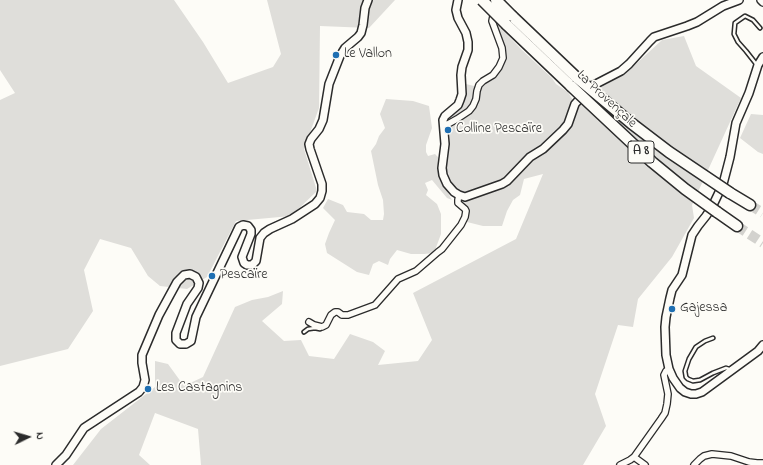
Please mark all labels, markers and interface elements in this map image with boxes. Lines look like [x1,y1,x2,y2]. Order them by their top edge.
place label: Le Vallon [344,47,392,63]
marker: Le Vallon [331,50,341,60]
street label: La Provençale [572,68,640,132]
place label: Colline Pescaïre [456,122,542,138]
marker: Colline Pescaïre [443,125,453,135]
road number: A 8 [628,141,654,163]
place label: Pescaïre [220,268,268,284]
marker: Pescaïre [207,271,217,281]
place label: Gajessa [680,301,727,317]
marker: Gajessa [667,304,677,314]
place label: Les Castagnins [156,381,242,397]
marker: Les Castagnins [143,384,153,394]
north arrow [8,417,48,457]
text: N [32,432,48,440]

